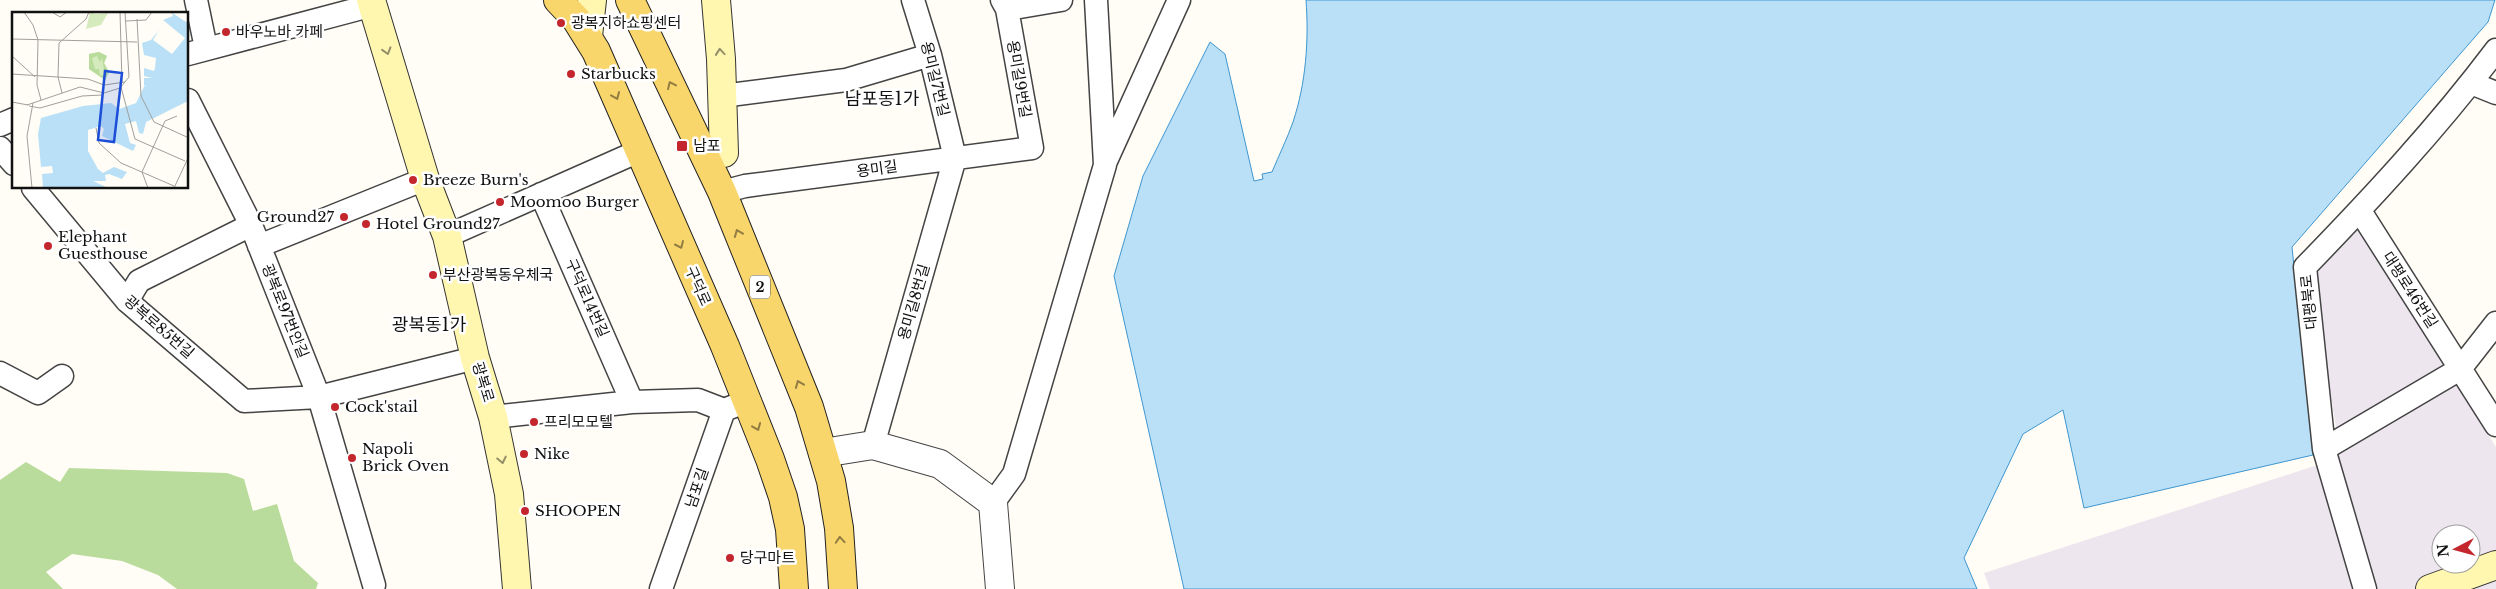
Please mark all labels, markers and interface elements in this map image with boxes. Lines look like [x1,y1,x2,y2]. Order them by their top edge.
inset map [12,12,189,189]
place label: 광복지하쇼핑센터 [571,13,681,32]
marker: 광복지하쇼핑센터 [555,17,567,29]
place label: 바우노바 카페 [236,22,323,41]
marker: 바우노바 카페 [220,26,232,38]
street label: 용미길7번길 [917,39,954,118]
street label: 용미길9번길 [1003,39,1036,119]
one-way arrow [381,47,391,55]
one-way arrow [715,48,726,56]
place label: Starbucks [581,64,656,83]
marker: Starbucks [565,68,577,80]
one-way arrow [667,81,677,90]
district label: 남포동1가 [845,88,920,110]
one-way arrow [609,91,620,100]
place label: 남포 [693,136,721,155]
marker: 남포 [675,139,689,153]
street label: 용미길 [855,156,899,181]
place label: Breeze Burn's [423,170,529,189]
marker: Breeze Burn's [407,174,419,186]
place label: Moomoo Burger [510,192,640,211]
marker: Moomoo Burger [494,196,506,208]
place label: Ground27 [257,207,334,226]
marker: Ground27 [338,211,350,223]
place label: Hotel Ground27 [376,214,500,233]
marker: Hotel Ground27 [360,218,372,230]
place label: Elephant Guesthouse [58,227,148,263]
one-way arrow [734,229,745,238]
marker: Elephant Guesthouse [42,240,54,252]
one-way arrow [674,240,685,249]
street label: 대평로46번길 [2379,248,2442,332]
street label: 구덕로14번길 [562,255,613,340]
street label: 광복로97번안길 [258,261,313,361]
street label: 용미길8번길 [894,262,933,342]
street label: 구덕로 [681,263,716,309]
place label: 부산광복동우체국 [443,265,553,284]
marker: 부산광복동우체국 [427,269,439,281]
street label: 대평북로 [2296,274,2321,330]
road number: 2 [750,276,770,298]
street label: 광복로85번길 [120,291,198,362]
district label: 광복동1가 [392,314,467,336]
street label: 광복로 [468,359,499,404]
one-way arrow [795,380,805,388]
place label: Cock'stail [345,397,418,416]
marker: Cock'stail [329,401,341,413]
place label: 프리모모텔 [544,412,613,431]
marker: 프리모모텔 [528,416,540,428]
one-way arrow [751,422,762,431]
place label: Napoli Brick Oven [362,439,449,475]
place label: Nike [534,444,570,463]
marker: Nike [518,448,530,460]
marker: Napoli Brick Oven [346,452,358,464]
one-way arrow [496,455,507,464]
street label: 남포길 [681,465,712,511]
place label: SHOOPEN [535,501,621,520]
marker: SHOOPEN [519,505,531,517]
north arrow [2431,524,2481,574]
one-way arrow [834,536,845,544]
text: N [2433,543,2453,558]
place label: 당구마트 [740,548,795,567]
marker: 당구마트 [724,552,736,564]

